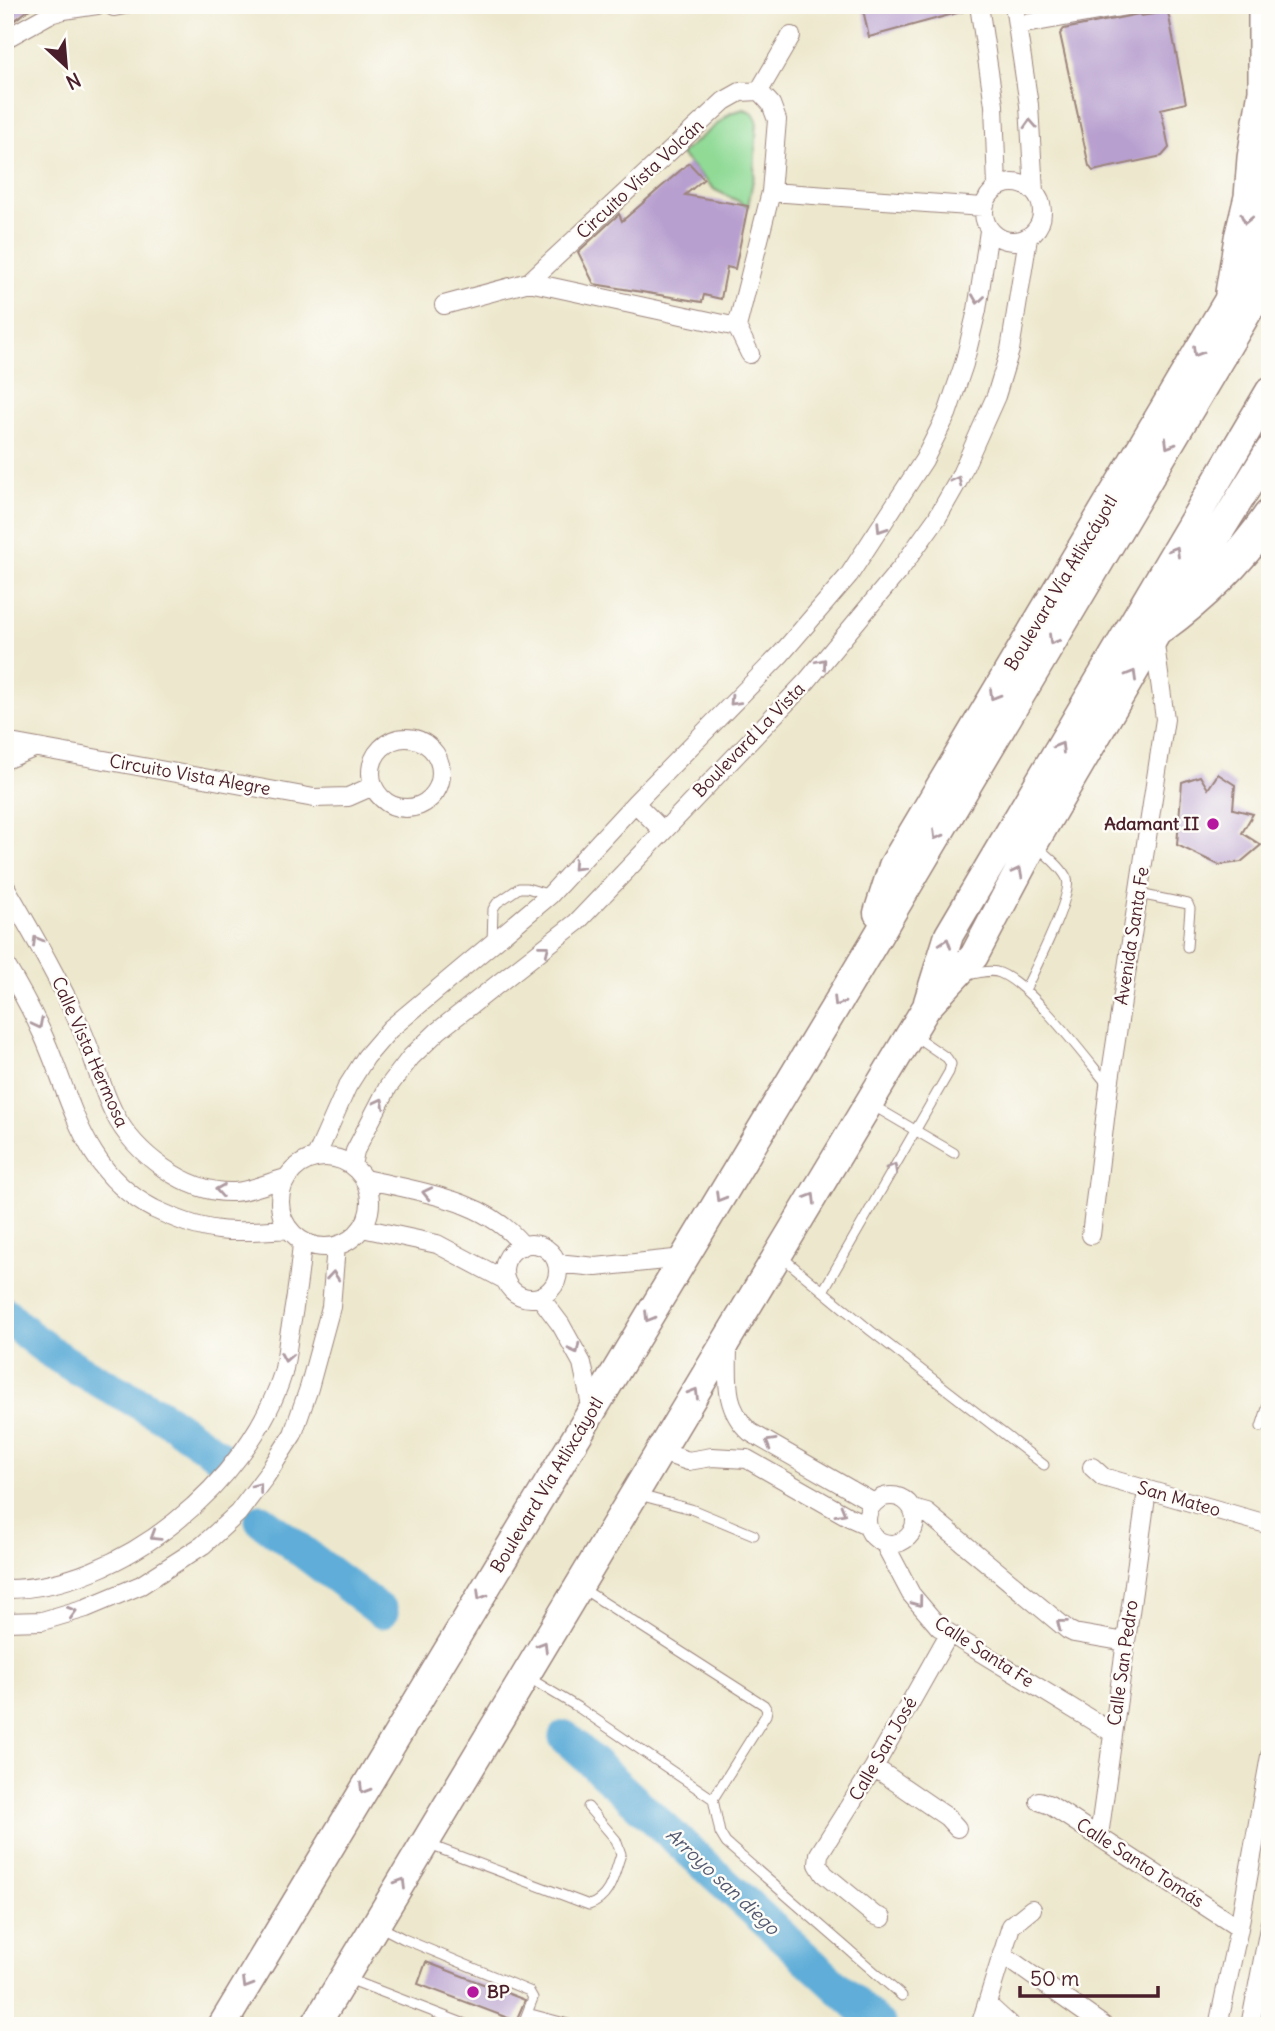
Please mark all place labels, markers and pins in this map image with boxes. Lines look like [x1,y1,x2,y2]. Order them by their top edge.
place label: Adamant II [1104,812,1199,835]
marker: Adamant II [1205,816,1221,832]
place label: BP [487,1980,510,2003]
marker: BP [465,1984,481,2000]

